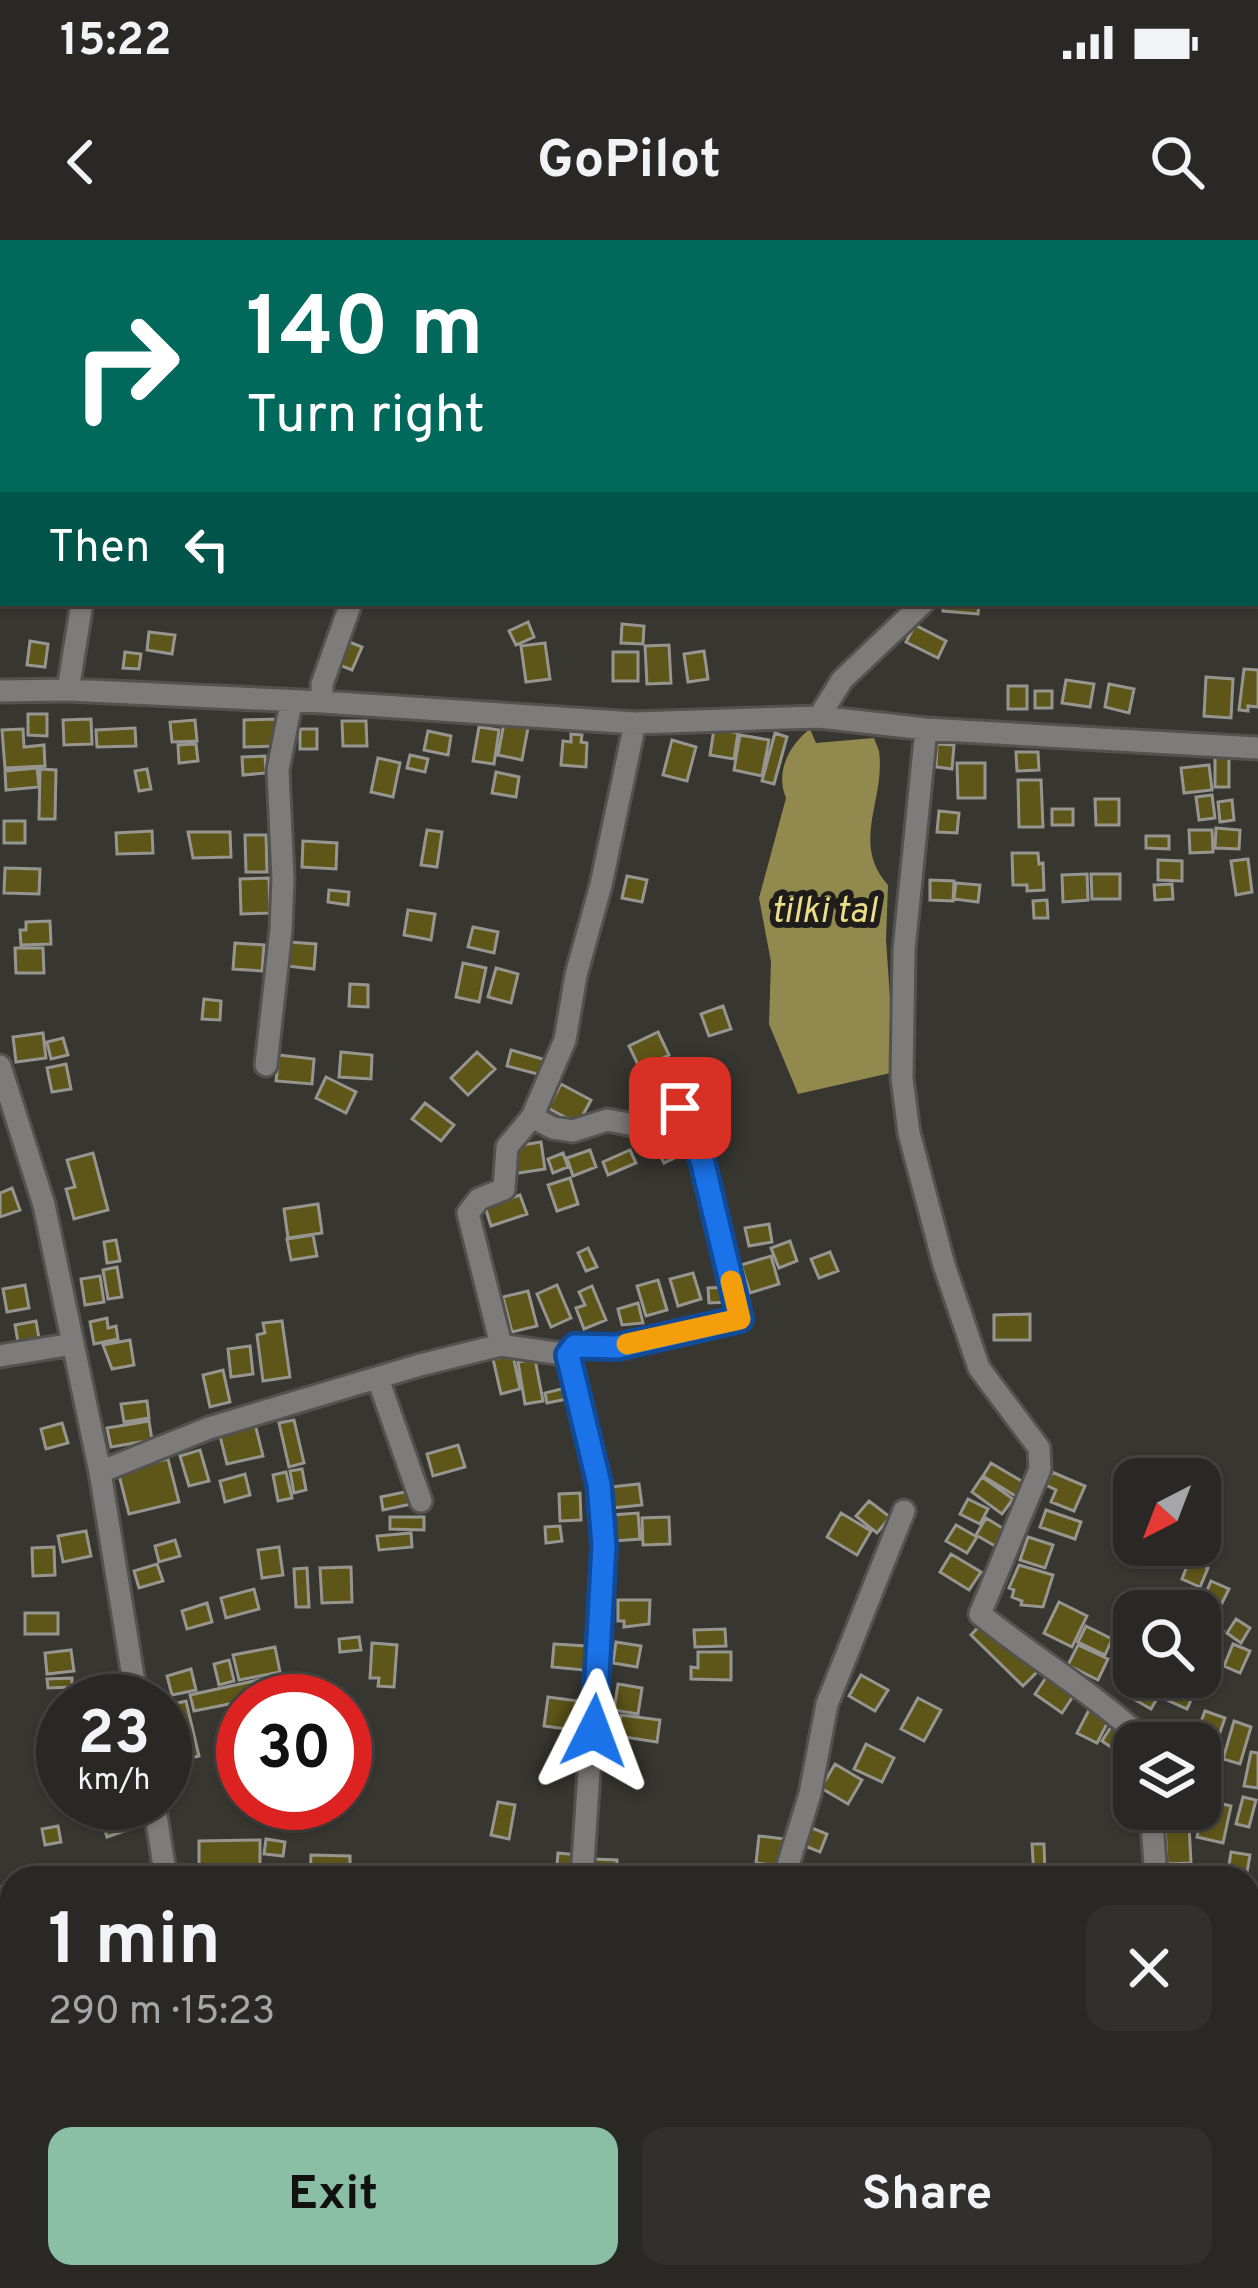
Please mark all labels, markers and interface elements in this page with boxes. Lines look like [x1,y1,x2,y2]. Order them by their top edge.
text: 15:22 [60,14,171,71]
text: GoPilot [537,128,721,197]
icon: back [48,129,114,195]
icon: search [1144,129,1210,195]
text: 140 m [246,279,483,385]
icon: right [48,288,204,444]
text: Turn right [246,383,485,452]
icon: left [174,516,240,582]
text: Then [48,521,150,578]
water label: tilki tal [771,890,879,936]
pin [629,1057,731,1159]
icon: arrive [647,1075,713,1141]
north arrow [1113,1458,1221,1566]
map controls [1113,1458,1221,1830]
button: search [1113,1590,1221,1698]
position arrow [531,1668,657,1794]
speed limit sign: 30 [216,1674,372,1830]
text: 23 [78,1699,150,1775]
button: layers [1113,1722,1221,1830]
text: km/h [78,1763,150,1800]
text: 1 min [48,1898,221,1990]
button: close [1086,1905,1212,2031]
text: 290 m · 15:23 [48,1989,275,2038]
button: Exit [48,2127,618,2265]
button: Share [642,2127,1212,2265]

